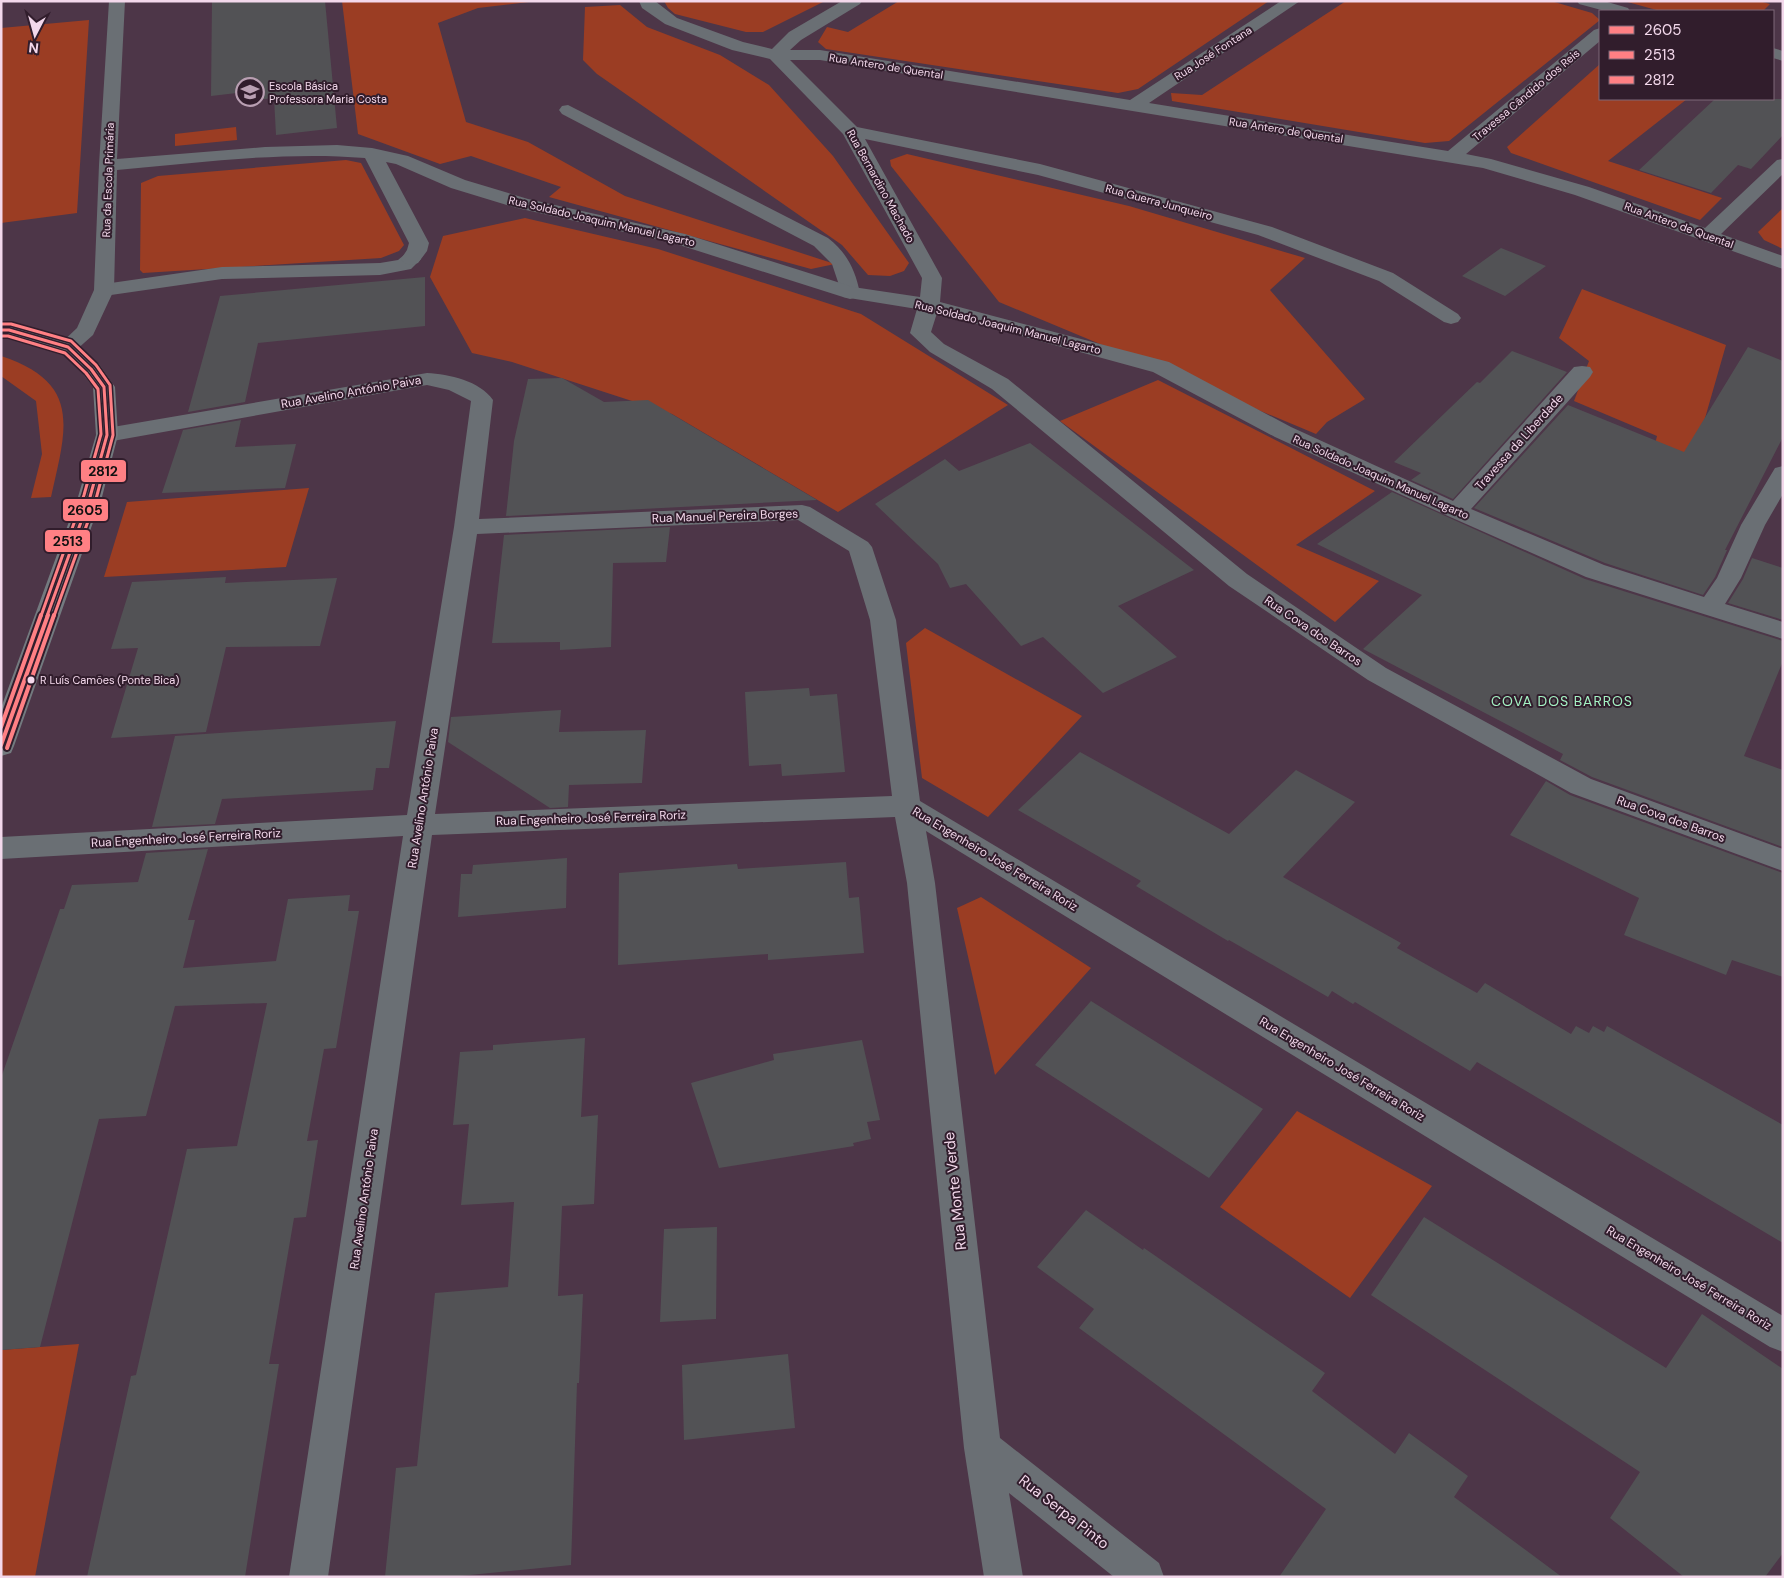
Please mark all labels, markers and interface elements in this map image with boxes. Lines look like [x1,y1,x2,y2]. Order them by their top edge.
north arrow [10,10,60,60]
legend [1599,10,1774,100]
text: 2605 [1644,20,1681,40]
street label: Rua José Fontana [1172,23,1254,83]
text: N [28,38,40,57]
text: 2513 [1644,45,1675,65]
street label: Travessa Cândido dos Reis [1470,46,1582,144]
street label: Rua Antero de Quental [828,50,944,82]
text: 2812 [1644,70,1675,90]
school or university icon: Escola Básica Professora Maria Costa [235,77,265,107]
place label: Escola Básica Professora Maria Costa [269,79,387,106]
street label: Rua Antero de Quental [1228,114,1344,146]
street label: Rua da Escola Primária [99,122,117,238]
street label: Rua Bernardino Machado [844,127,918,245]
street label: Rua Guerra Junqueiro [1104,181,1214,223]
street label: Rua Soldado Joaquim Manuel Lagarto [507,193,697,249]
street label: Rua Antero de Quental [1622,199,1736,251]
street label: Rua Soldado Joaquim Manuel Lagarto [914,297,1102,357]
street label: Rua Avelino António Paiva [280,372,422,412]
street label: Travessa da Liberdade [1471,390,1567,494]
street label: Rua Soldado Joaquim Manuel Lagarto [1291,432,1471,522]
line badge: 2812 [80,459,127,483]
text: 2812 [88,462,118,480]
line badge: 2605 [62,498,109,522]
text: 2605 [67,501,103,519]
street label: Rua Manuel Pereira Borges [652,505,798,527]
line badge: 2513 [44,529,91,553]
text: 2513 [53,532,83,550]
street label: Rua Cova dos Barros [1261,592,1365,670]
place label: R Luís Camões (Ponte Bica) [40,673,179,687]
marker: R Luís Camões (Ponte Bica) [26,675,36,685]
district label: COVA DOS BARROS [1491,692,1633,710]
street label: Rua Avelino António Paiva [404,727,442,869]
street label: Rua Cova dos Barros [1615,792,1727,846]
street label: Rua Engenheiro José Ferreira Roriz [909,803,1081,915]
street label: Rua Engenheiro José Ferreira Roriz [496,807,686,829]
street label: Rua Engenheiro José Ferreira Roriz [91,825,281,851]
street label: Rua Engenheiro José Ferreira Roriz [1256,1013,1428,1125]
street label: Rua Avelino António Paiva [346,1128,382,1270]
street label: Rua Monte Verde [939,1131,971,1251]
street label: Rua Engenheiro José Ferreira Roriz [1603,1222,1775,1334]
street label: Rua Serpa Pinto [1015,1470,1113,1554]

